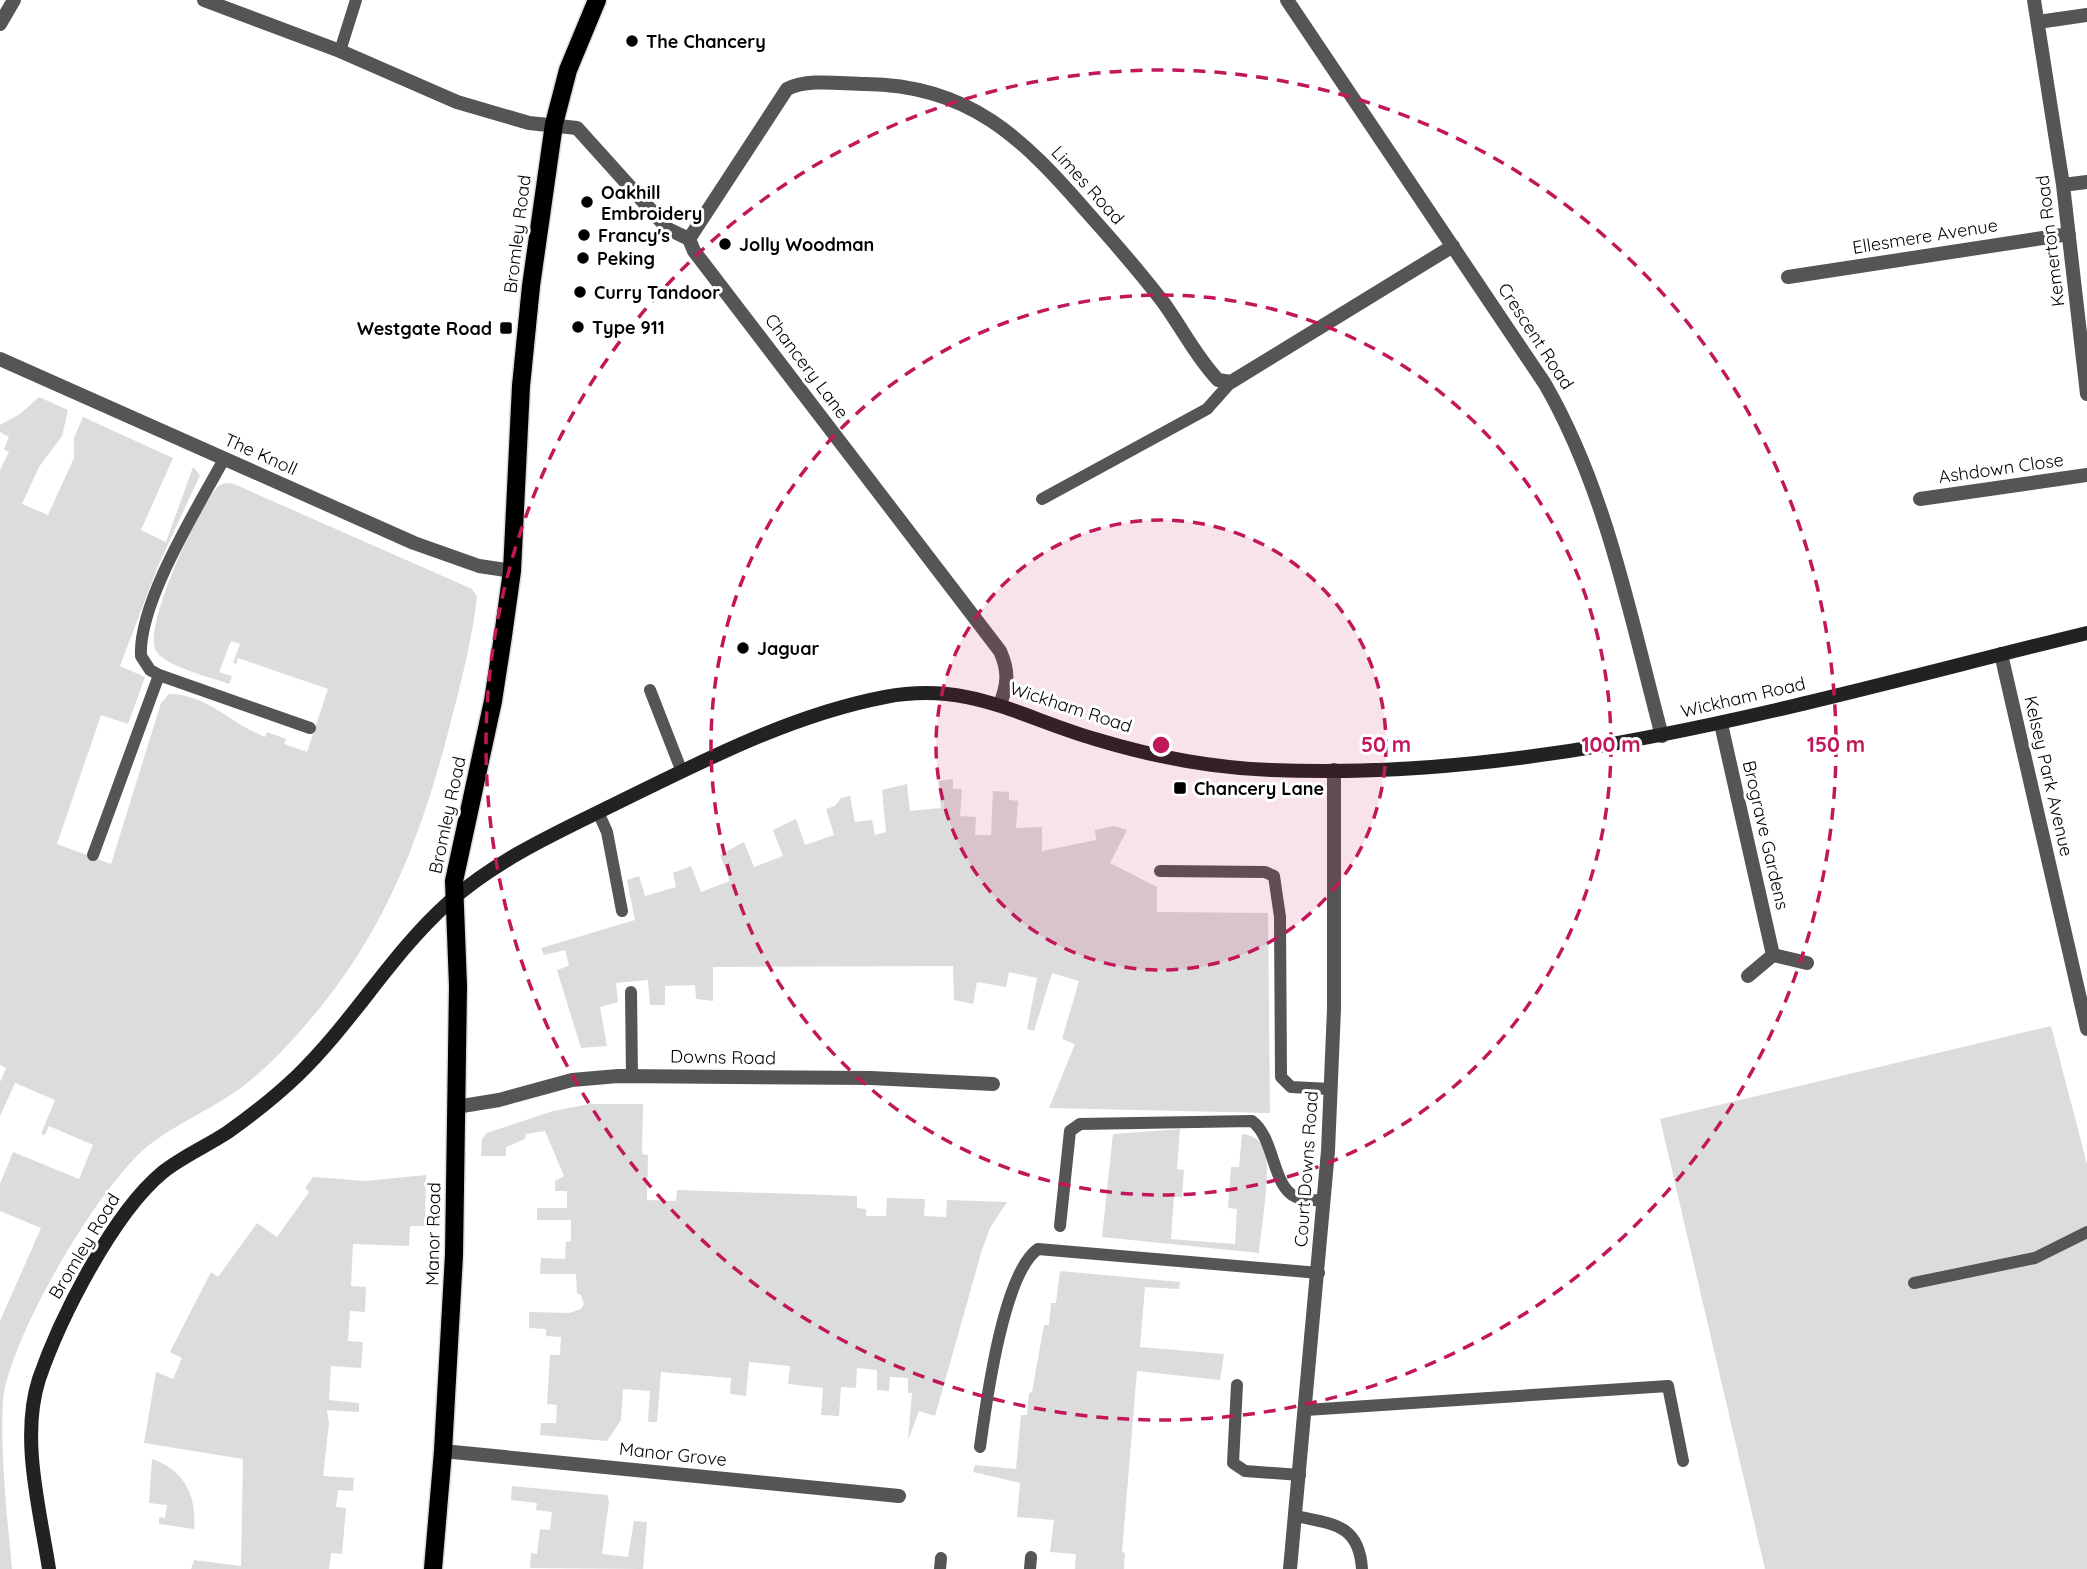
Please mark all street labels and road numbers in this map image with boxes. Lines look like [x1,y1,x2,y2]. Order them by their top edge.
street label: Limes Road [1047,141,1129,229]
street label: Bromley Road [498,173,536,295]
street label: Kemerton Road [2031,174,2069,308]
street label: Ellesmere Avenue [1851,213,1999,259]
street label: Crescent Road [1493,278,1579,394]
street label: Chancery Lane [760,309,854,423]
street label: The Knoll [221,428,301,480]
street label: Ashdown Close [1937,448,2065,488]
street label: Wickham Road [1678,671,1808,723]
street label: Wickham Road [1007,676,1135,738]
street label: Kelsey Park Avenue [2019,693,2079,859]
street label: Bromley Road [423,754,471,876]
street label: Brograve Gardens [1738,758,1794,912]
street label: Downs Road [670,1045,776,1069]
street label: Court Downs Road [1289,1090,1323,1248]
street label: Manor Road [421,1182,445,1286]
street label: Bromley Road [43,1189,125,1303]
street label: Manor Grove [618,1437,728,1471]

